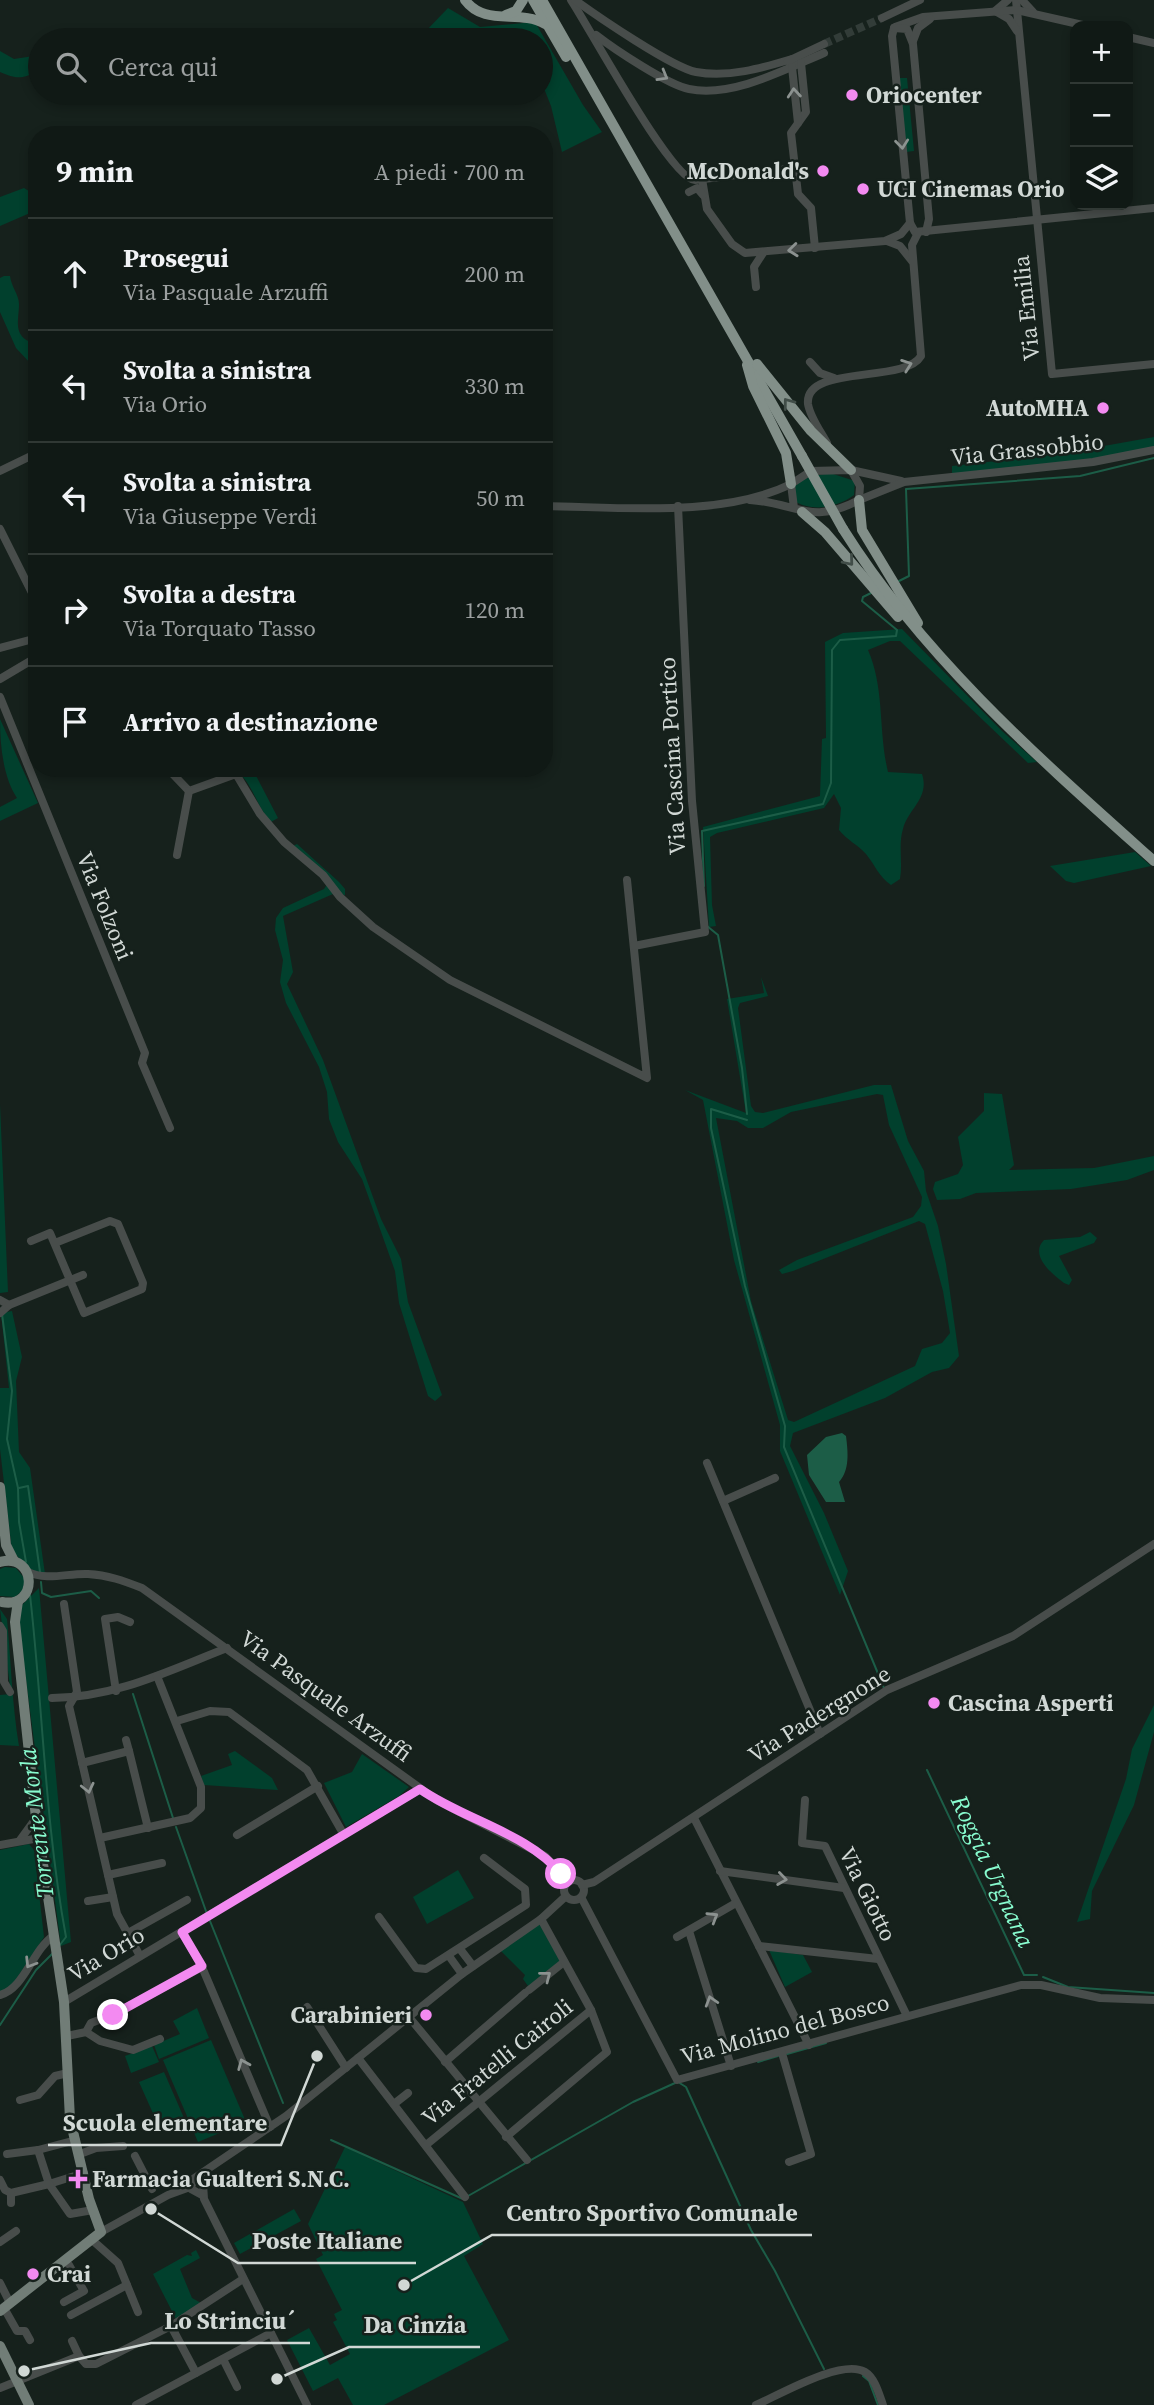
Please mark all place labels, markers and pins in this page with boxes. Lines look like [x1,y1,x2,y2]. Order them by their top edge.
place label: Oriocenter [866,79,982,111]
marker: Oriocenter [844,87,860,103]
place label: McDonald's [687,155,809,187]
marker: McDonald's [815,163,831,179]
place label: UCI Cinemas Orio [877,173,1064,205]
marker: UCI Cinemas Orio [855,181,871,197]
place label: AutoMHA [986,392,1089,424]
marker: AutoMHA [1095,400,1111,416]
place label: Cascina Asperti [948,1687,1113,1719]
marker: Cascina Asperti [926,1695,942,1711]
place label: Carabinieri [290,1999,412,2031]
marker: Carabinieri [418,2007,434,2023]
callout: Scuola elementare [48,2100,281,2145]
place label: Farmacia Gualteri S.N.C. [92,2163,350,2195]
marker: Farmacia Gualteri S.N.C. [70,2171,86,2187]
callout: Centro Sportivo Comunale [492,2190,812,2235]
callout: Poste Italiane [238,2218,416,2263]
place label: Crai [47,2258,91,2290]
marker: Crai [25,2266,41,2282]
callout: Lo Strinciu´ [151,2298,310,2343]
callout: Da Cinzia [349,2302,480,2347]

